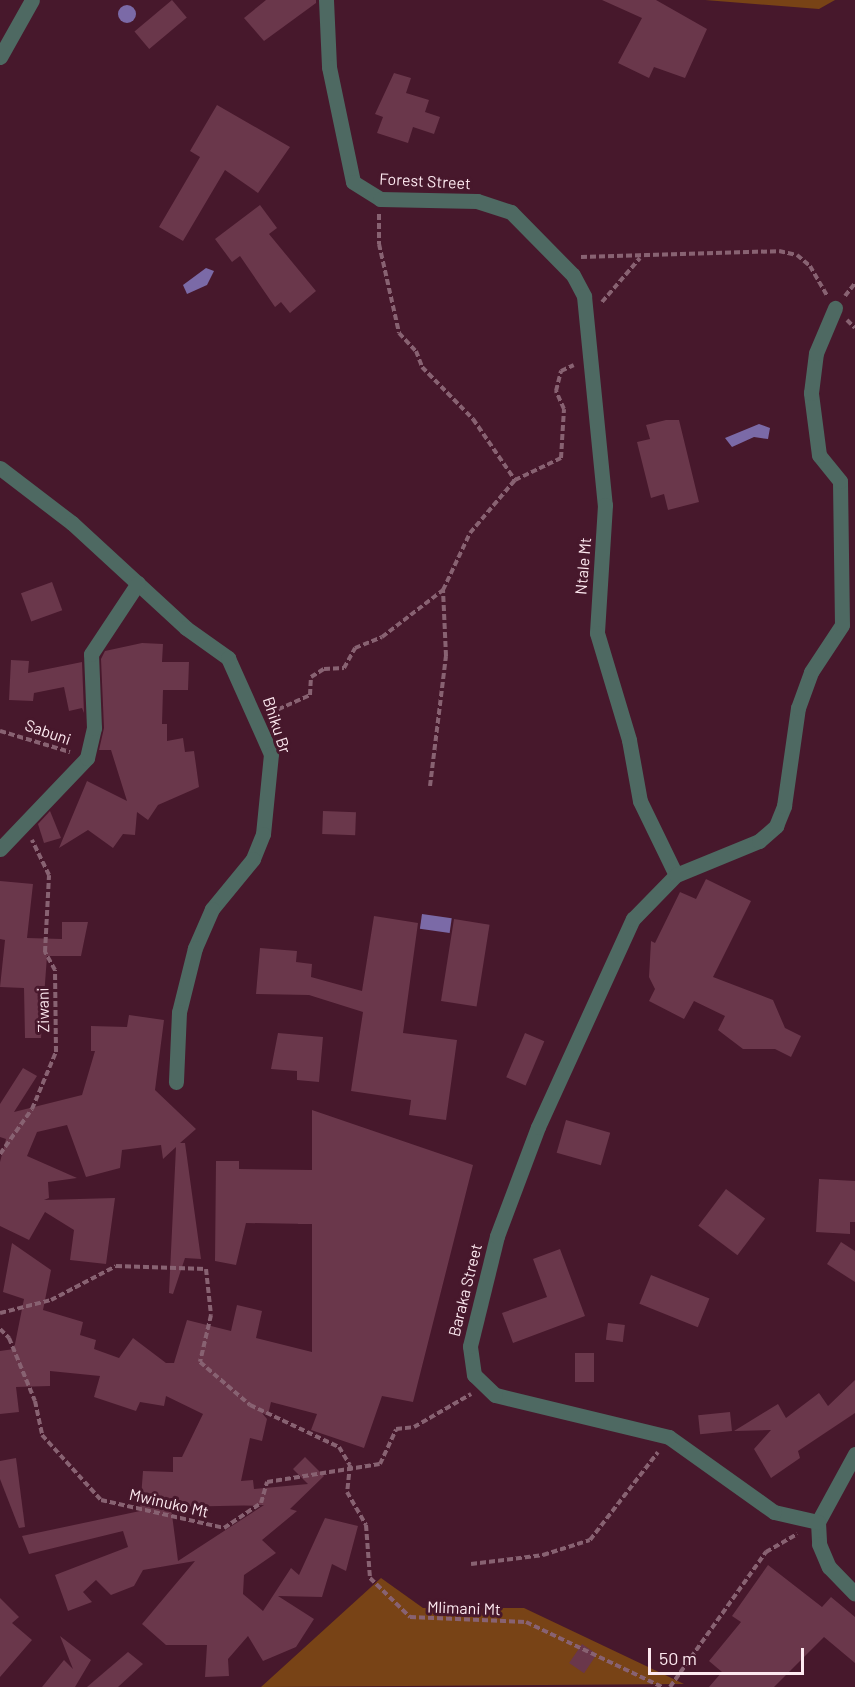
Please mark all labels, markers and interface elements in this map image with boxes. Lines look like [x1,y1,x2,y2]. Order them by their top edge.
street label: Forest Street [379,169,471,193]
street label: Ntale Mt [571,537,595,595]
street label: Bhiku Br [259,694,295,756]
street label: Sabuni [22,715,74,749]
street label: Ziwani [33,987,53,1033]
street label: Baraka Street [444,1242,486,1338]
street label: Mwinuko Mt [127,1485,211,1521]
street label: Mlimani Mt [427,1597,501,1619]
scale bar [651,1636,807,1674]
text: 50 m [659,1647,697,1669]

